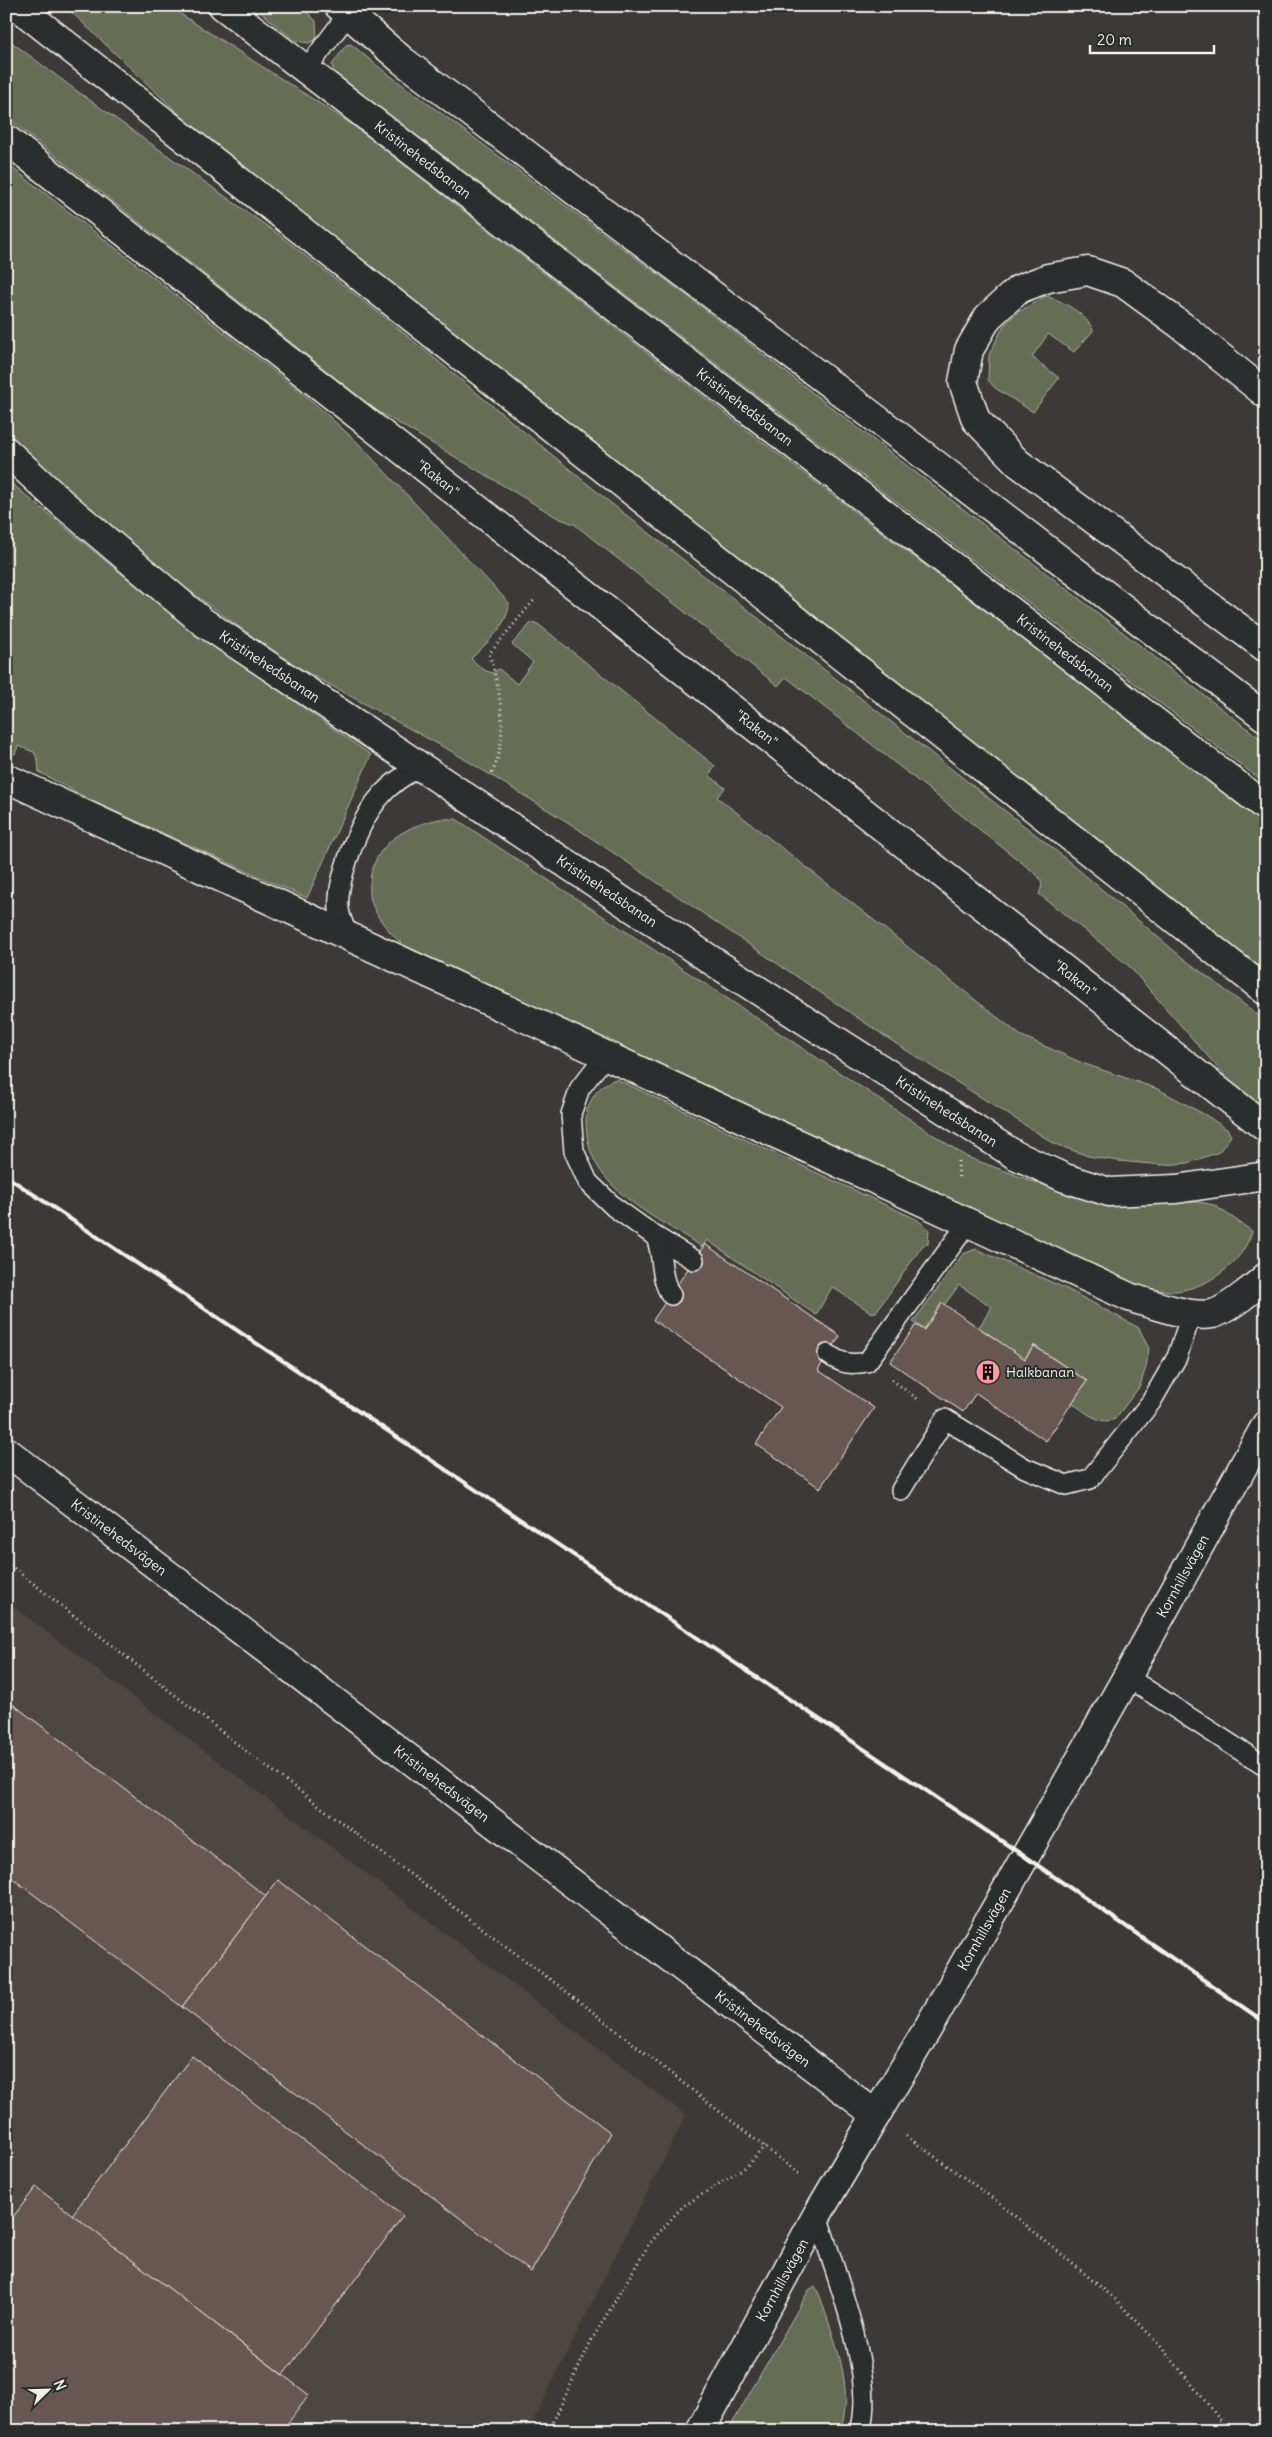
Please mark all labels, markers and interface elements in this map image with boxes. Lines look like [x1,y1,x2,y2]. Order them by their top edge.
scale bar [1090,22,1213,54]
text: 20 m [1097,30,1132,49]
street label: Kristinehedsbanan [371,117,475,202]
street label: Kristinehedsbanan [693,364,797,450]
street label: "Rakan" [413,456,463,500]
street label: Kristinehedsbanan [1013,610,1117,696]
street label: Kristinehedsbanan [216,626,324,706]
street label: "Rakan" [731,706,782,750]
street label: Kristinehedsbanan [553,851,661,931]
street label: "Rakan" [1050,956,1100,1001]
street label: Kristinehedsbanan [892,1072,1001,1150]
building icon: Halkbanan [975,1359,1001,1385]
place label: Halkbanan [1006,1363,1074,1381]
street label: Kristinehedsvägen [67,1495,170,1579]
street label: Kornhillsvägen [1152,1531,1213,1621]
street label: Kristinehedsvägen [390,1741,493,1826]
street label: Kornhillsvägen [953,1885,1015,1974]
street label: Kristinehedsvägen [711,1986,814,2071]
street label: Kornhillsvägen [752,2235,812,2325]
north arrow [22,2364,72,2414]
text: N [50,2377,70,2393]

